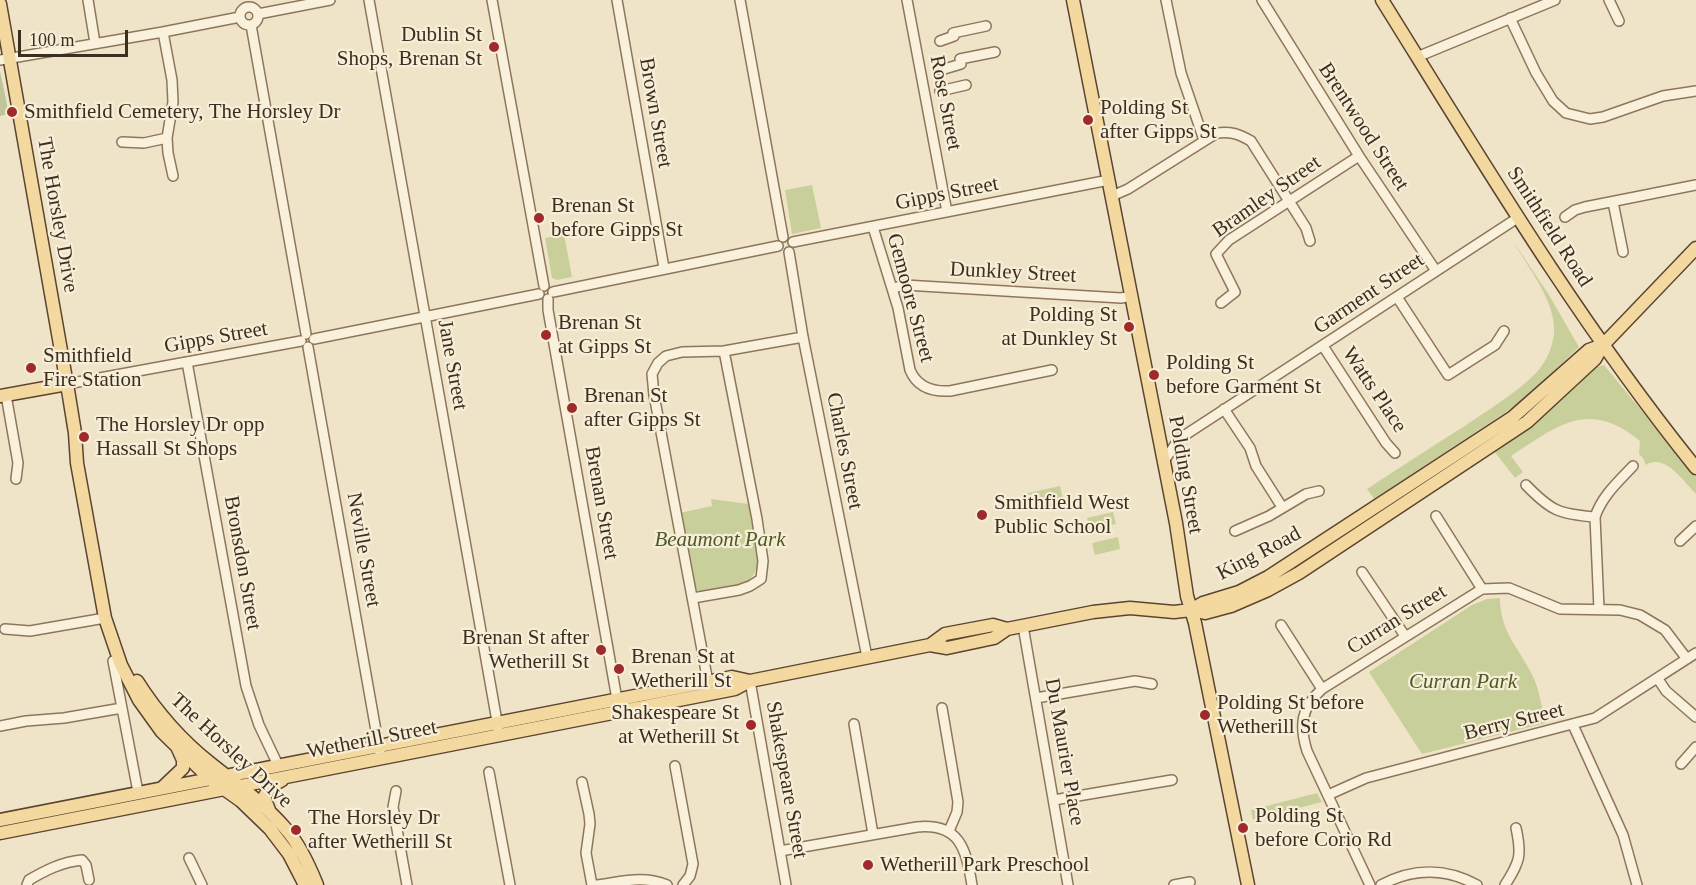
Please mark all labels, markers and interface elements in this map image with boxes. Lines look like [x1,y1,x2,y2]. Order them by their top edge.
scale bar [21,18,130,56]
place label: Dublin St Shops, Brenan St [337,22,482,72]
text: 100 m [29,30,75,50]
marker: Dublin St Shops, Brenan St [487,40,501,54]
street label: Rose Street [923,53,967,153]
street label: Brown Street [633,56,677,170]
street label: Brentwood Street [1312,58,1414,196]
place label: Polding St after Gipps St [1100,95,1217,145]
place label: Smithfield Cemetery, The Horsley Dr [24,99,340,125]
marker: Smithfield Cemetery, The Horsley Dr [5,105,19,119]
marker: Polding St after Gipps St [1081,113,1095,127]
street label: The Horsley Drive [31,135,83,295]
street label: Bramley Street [1208,150,1326,244]
street label: Smithfield Road [1501,162,1597,292]
street label: Gipps Street [893,172,1001,216]
place label: Brenan St before Gipps St [551,193,683,243]
marker: Brenan St before Gipps St [532,211,546,225]
street label: Gemoore Street [881,231,939,365]
street label: Garment Street [1309,248,1429,340]
street label: Dunkley Street [949,257,1077,289]
place label: Polding St at Dunkley St [1002,302,1117,352]
place label: Brenan St at Gipps St [558,310,651,360]
street label: Gipps Street [162,317,270,359]
street label: Jane Street [432,318,472,412]
marker: Polding St at Dunkley St [1122,320,1136,334]
marker: Brenan St at Gipps St [539,328,553,342]
street label: Watts Place [1336,342,1412,438]
place label: Smithfield Fire Station [43,343,142,393]
place label: Polding St before Garment St [1166,350,1321,400]
marker: Smithfield Fire Station [24,361,38,375]
marker: Polding St before Garment St [1147,368,1161,382]
place label: Brenan St after Gipps St [584,383,701,433]
street label: Charles Street [820,390,868,512]
marker: Brenan St after Gipps St [565,401,579,415]
place label: The Horsley Dr opp Hassall St Shops [96,412,265,462]
street label: Polding Street [1162,414,1208,536]
marker: The Horsley Dr opp Hassall St Shops [77,430,91,444]
street label: Brenan Street [579,444,623,562]
place label: Smithfield West Public School [994,490,1129,540]
street label: Neville Street [341,491,385,609]
street label: Bronsdon Street [218,494,266,632]
marker: Smithfield West Public School [975,508,989,522]
street label: King Road [1213,521,1305,587]
park label: Beaumont Park [654,527,786,553]
street label: Curran Street [1343,579,1451,661]
place label: Brenan St after Wetherill St [462,625,589,675]
marker: Brenan St after Wetherill St [594,643,608,657]
place label: Brenan St at Wetherill St [631,644,735,694]
marker: Brenan St at Wetherill St [612,662,626,676]
park label: Curran Park [1409,669,1517,695]
street label: Du Maurier Place [1039,676,1089,828]
street label: The Horsley Drive [165,688,297,814]
place label: Polding St before Wetherill St [1217,690,1364,740]
street label: Berry Street [1461,697,1567,747]
street label: Shakespeare Street [760,699,812,861]
place label: Shakespeare St at Wetherill St [611,700,739,750]
marker: Polding St before Wetherill St [1198,708,1212,722]
street label: Wetherill Street [305,715,439,765]
marker: Shakespeare St at Wetherill St [744,718,758,732]
place label: Polding St before Corio Rd [1255,803,1391,853]
place label: The Horsley Dr after Wetherill St [308,805,452,855]
marker: Polding St before Corio Rd [1236,821,1250,835]
marker: The Horsley Dr after Wetherill St [289,823,303,837]
place label: Wetherill Park Preschool [880,852,1089,878]
marker: Wetherill Park Preschool [861,858,875,872]

